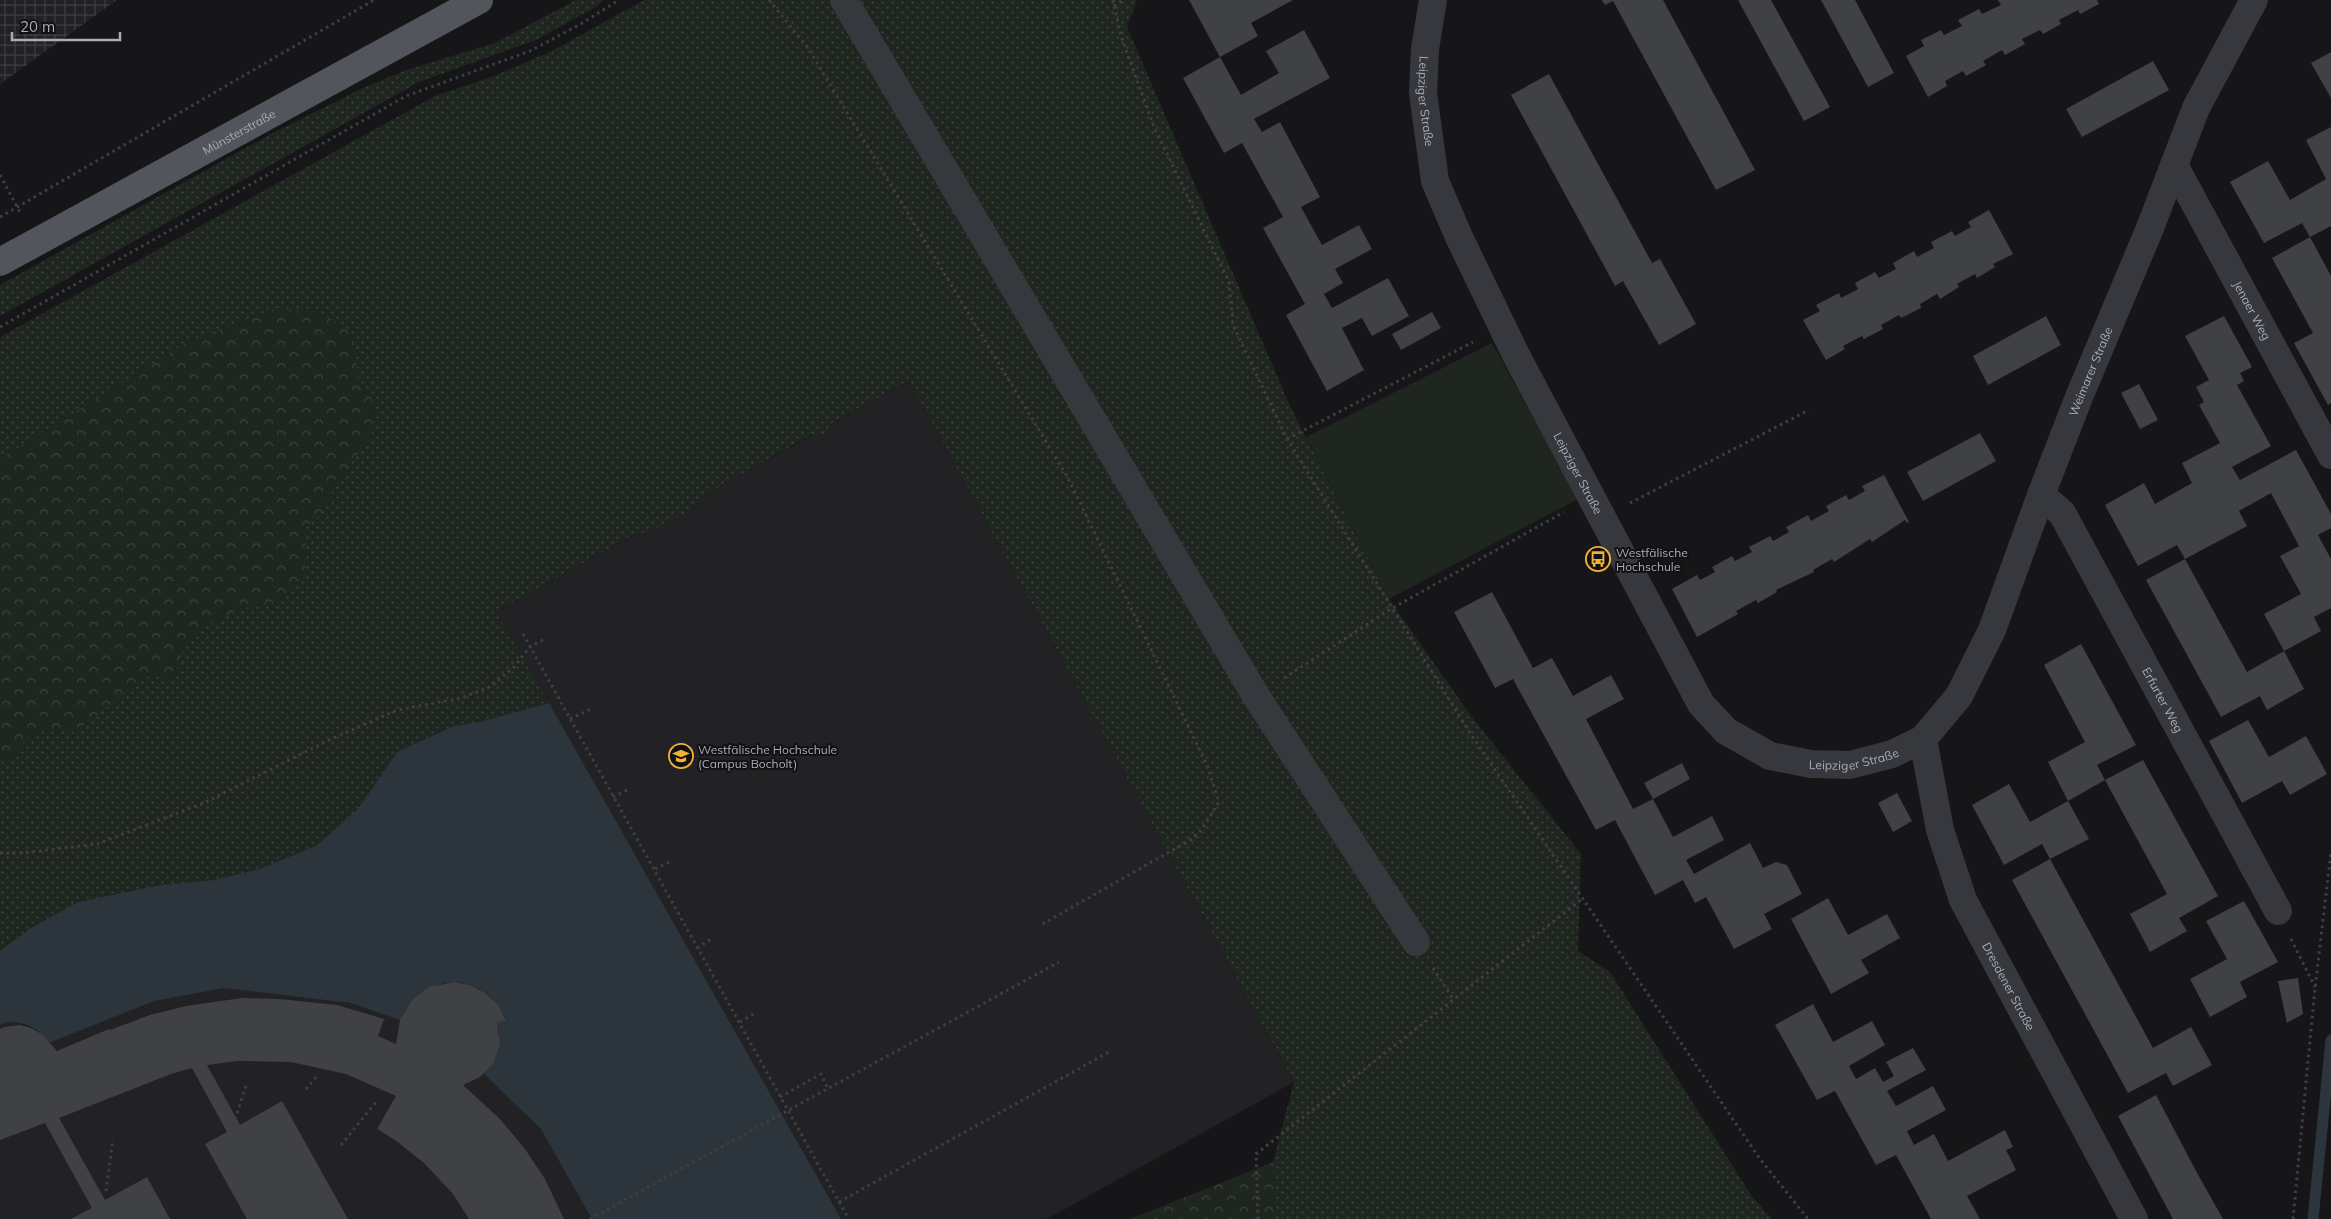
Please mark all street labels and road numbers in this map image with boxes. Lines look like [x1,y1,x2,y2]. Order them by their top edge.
street label: Leipziger Straße [1415,56,1438,147]
street label: Münsterstraße [200,105,278,157]
street label: Jenaer Weg [2230,278,2275,342]
street label: Weimarer Straße [2065,324,2115,418]
street label: Leipziger Straße [1551,429,1606,517]
street label: Erfurter Weg [2140,664,2187,735]
street label: Leipziger Straße [1809,745,1901,773]
street label: Dresdener Straße [1979,939,2039,1033]

